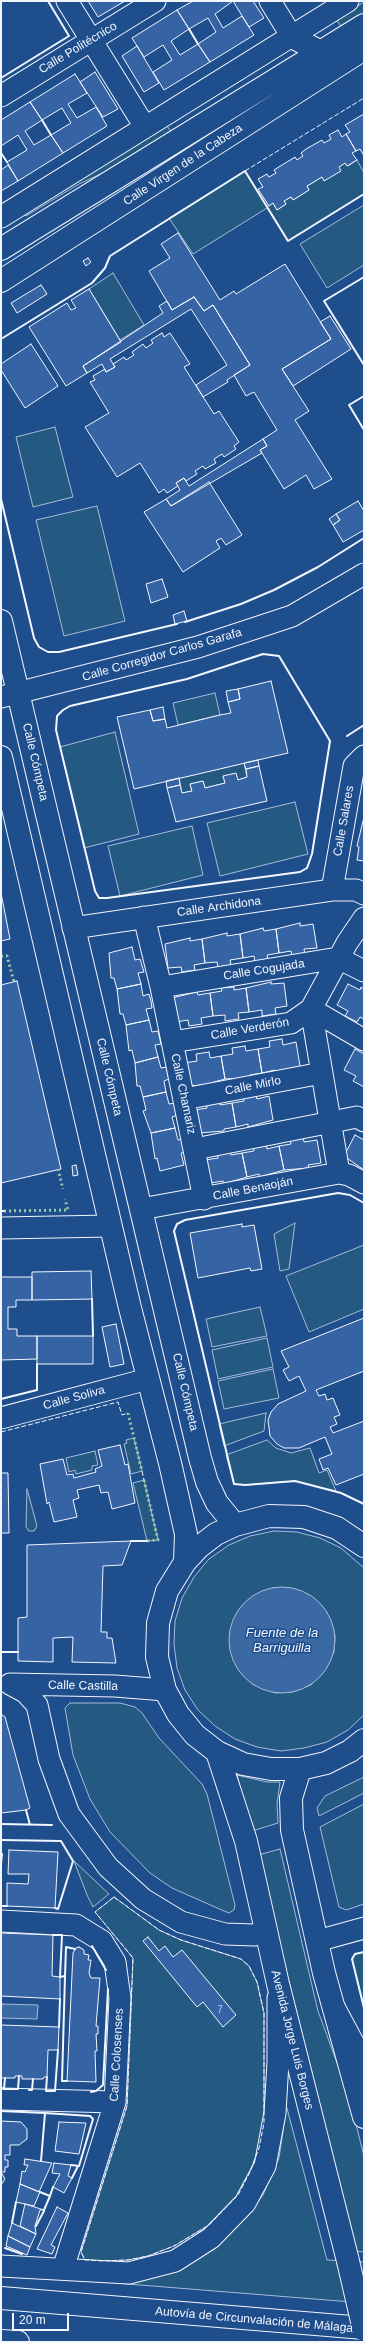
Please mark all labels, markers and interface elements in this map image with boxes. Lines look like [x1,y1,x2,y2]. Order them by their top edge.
street label: Calle Politécnico [36,19,120,77]
street label: Calle Virgen de la Cabeza [121,121,245,209]
street label: Calle Corregidor Carlos Garafa [81,625,243,685]
street label: Calle Cómpeta [19,722,51,802]
street label: Calle Salares [331,785,357,857]
street label: Calle Archidona [176,894,262,920]
street label: Calle Cogujada [222,956,306,984]
street label: Calle Verderón [210,1015,290,1043]
street label: Calle Cómpeta [93,1037,125,1117]
street label: Calle Chamariz [167,1052,199,1136]
street label: Calle Mirlo [224,1074,282,1098]
street label: Calle Benaoján [212,1174,294,1204]
street label: Calle Cómpeta [169,1352,201,1432]
street label: Calle Soliva [42,1383,106,1413]
water label: Fuente de la Barriguilla [246,1625,318,1656]
street label: Calle Castilla [48,1678,118,1694]
street label: Avenida Jorge Luis Borges [268,1969,316,2111]
house number: 7 [217,2004,223,2016]
street label: Calle Colosenses [107,2008,127,2102]
street label: Autovía de Circunvalación de Málaga [154,2304,354,2336]
scale bar [14,2305,71,2331]
text: 20 m [19,2313,46,2327]

